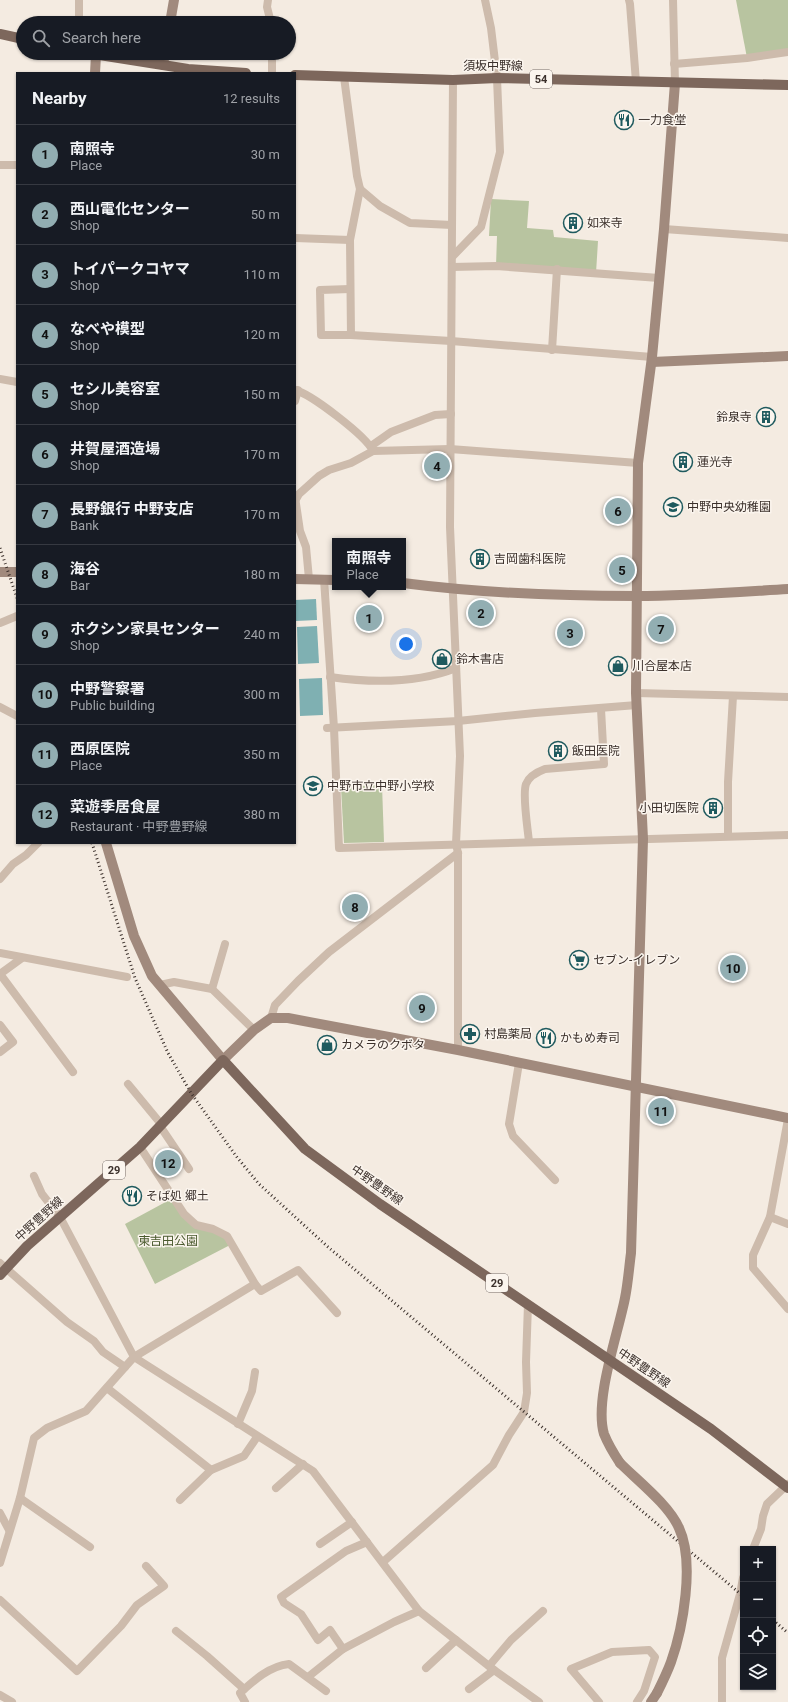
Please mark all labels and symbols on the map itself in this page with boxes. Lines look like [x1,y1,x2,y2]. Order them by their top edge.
street label: 須坂中野線 [463,59,523,73]
road number: 54 [530,70,552,88]
restaurant icon: 一力食堂 [613,109,635,131]
place label: 一力食堂 [638,113,686,127]
building icon: 如来寺 [562,212,584,234]
place label: 如来寺 [587,216,623,230]
building icon: 鈴泉寺 [755,406,777,428]
place label: 鈴泉寺 [716,410,752,424]
pin: 4 [424,451,450,481]
building icon: 蓮光寺 [672,451,694,473]
place label: 蓮光寺 [697,455,733,469]
pin: 6 [605,496,631,526]
school or university icon: 中野中央幼稚園 [662,496,684,518]
place label: 中野中央幼稚園 [687,500,771,514]
building icon: 吉岡歯科医院 [469,548,491,570]
place label: 吉岡歯科医院 [494,552,566,566]
pin: 5 [609,555,635,585]
pin: 2 [468,598,494,628]
pin: 1 [356,603,382,633]
pin: 7 [648,614,674,644]
pin: 3 [557,618,583,648]
your location [396,634,416,654]
shop icon: 鈴木書店 [431,648,453,670]
place label: 鈴木書店 [456,652,504,666]
shop icon: 川合屋本店 [607,655,629,677]
place label: 川合屋本店 [632,659,692,673]
building icon: 飯田医院 [547,740,569,762]
place label: 飯田医院 [572,744,620,758]
school or university icon: 中野市立中野小学校 [302,775,324,797]
place label: 中野市立中野小学校 [327,779,435,793]
building icon: 小田切医院 [702,797,724,819]
place label: 小田切医院 [639,801,699,815]
pin: 8 [342,892,368,922]
supermarket icon: セブン-イレブン [568,949,590,971]
place label: セブン-イレブン [593,953,680,967]
pin: 10 [720,953,746,983]
pin: 9 [409,993,435,1023]
pharmacy icon: 村島薬局 [459,1023,481,1045]
place label: 村島薬局 [484,1027,532,1041]
restaurant icon: かもめ寿司 [535,1027,557,1049]
place label: かもめ寿司 [560,1031,620,1045]
shop icon: カメラのクボタ [316,1034,338,1056]
place label: カメラのクボタ [341,1038,425,1052]
pin: 11 [648,1096,674,1126]
pin: 12 [155,1148,181,1178]
road number: 29 [103,1161,125,1179]
street label: 中野豊野線 [348,1162,406,1208]
restaurant icon: そば処 郷土 [121,1185,143,1207]
place label: そば処 郷土 [146,1189,209,1203]
street label: 中野豊野線 [12,1194,66,1244]
park label: 東吉田公園 [138,1234,198,1248]
road number: 29 [486,1274,508,1292]
street label: 中野豊野線 [615,1345,673,1391]

